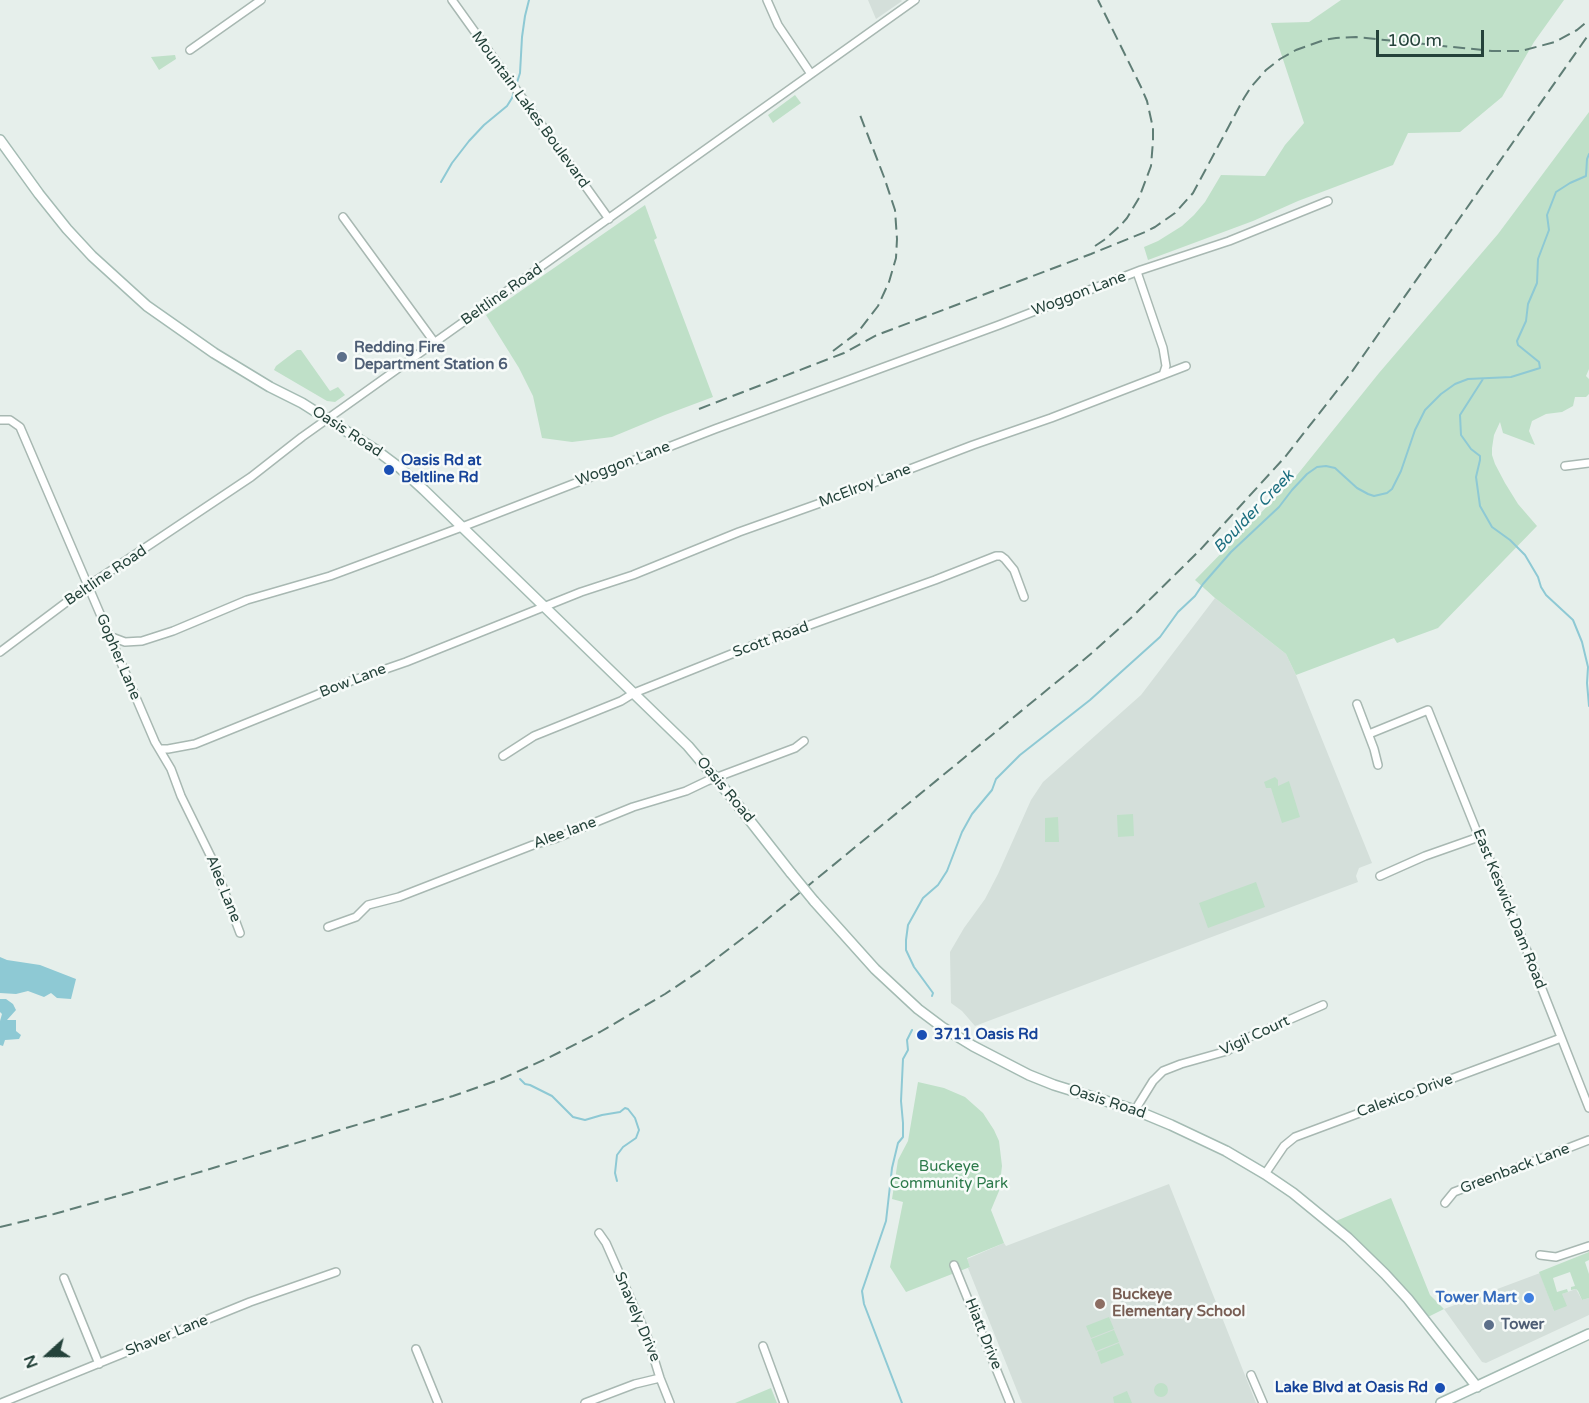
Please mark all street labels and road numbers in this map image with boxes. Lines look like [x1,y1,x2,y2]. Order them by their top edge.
street label: Mountain Lakes Boulevard [467,28,593,192]
street label: Beltline Road [458,260,546,330]
street label: Woggon Lane [1029,268,1129,320]
street label: Oasis Road [308,403,386,461]
street label: Woggon Lane [573,438,673,490]
street label: McElroy Lane [817,460,913,512]
street label: Beltline Road [62,542,150,610]
street label: Gopher Lane [92,611,144,703]
street label: Scott Road [731,618,811,662]
street label: Bow Lane [317,660,389,702]
street label: Oasis Road [692,754,758,826]
street label: Alee lane [531,813,599,853]
street label: East Keswick Dam Road [1469,826,1549,992]
street label: Alee Lane [201,853,245,925]
street label: Vigil Court [1217,1012,1293,1060]
street label: Calexico Drive [1355,1070,1455,1122]
street label: Oasis Road [1066,1081,1148,1123]
street label: Greenback Lane [1458,1140,1572,1198]
street label: Snavely Drive [610,1270,664,1364]
street label: Hiatt Drive [961,1296,1005,1372]
street label: Shaver Lane [123,1311,211,1361]

